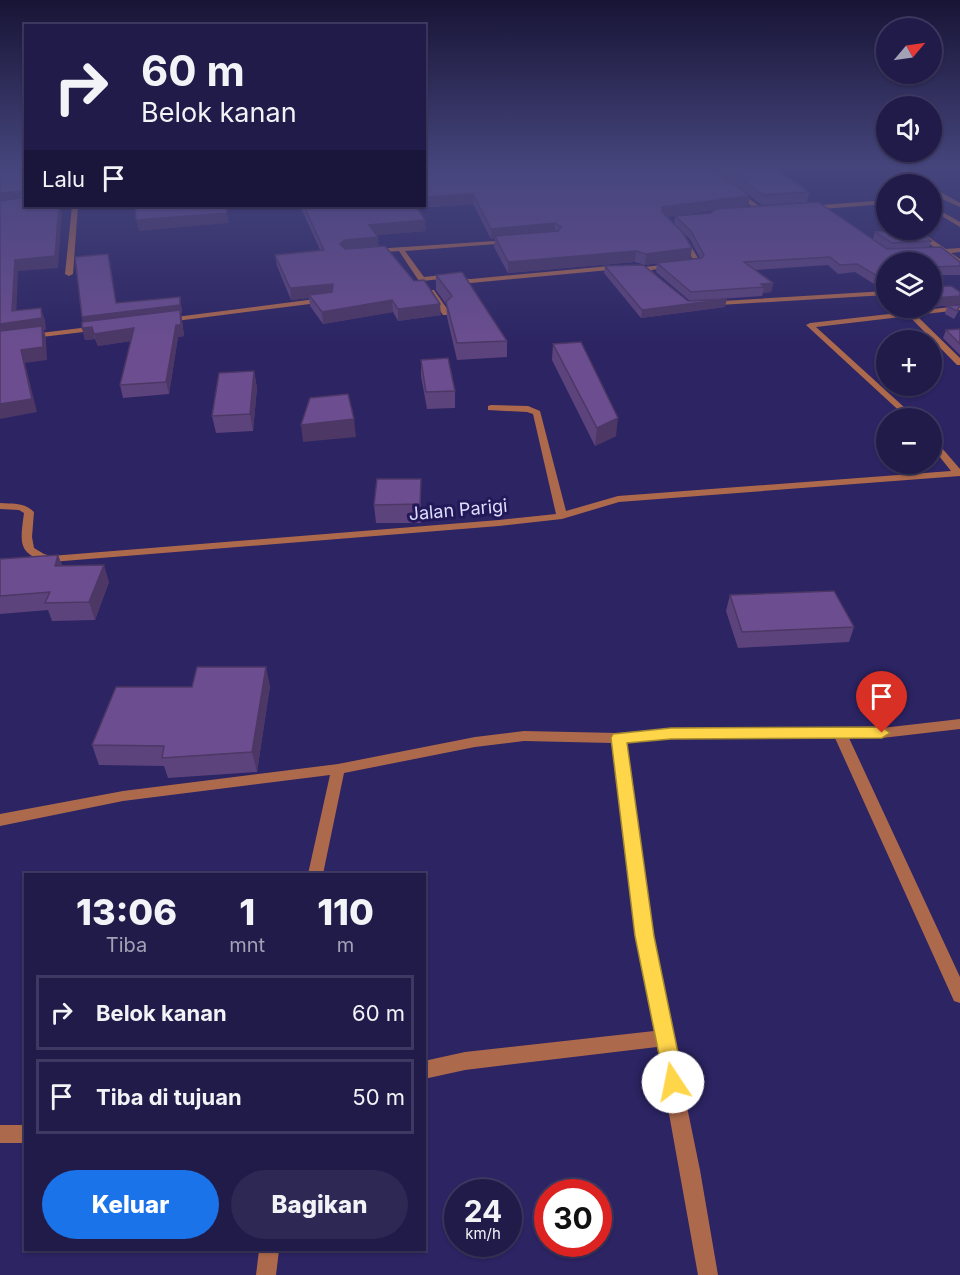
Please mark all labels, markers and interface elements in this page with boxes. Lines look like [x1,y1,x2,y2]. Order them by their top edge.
north arrow [876,18,942,84]
map controls [876,18,942,474]
text: 60 m [141,45,245,96]
icon: right [42,48,120,126]
text: Belok kanan [141,96,297,129]
button: sound [876,96,942,162]
icon: arrive [97,162,130,195]
text: Lalu [42,166,85,192]
button: search [876,174,942,240]
button: layers [876,252,942,318]
button: + [876,330,942,396]
button: − [876,408,942,474]
street label: Jalan Parigi [408,495,508,524]
pin [856,671,907,733]
icon: arrive [865,680,898,713]
text: 13:06 [76,890,177,934]
text: 1 [239,890,255,934]
text: 110 [317,890,374,934]
text: Tiba [106,933,147,957]
text: mnt [229,933,265,957]
text: m [337,933,354,957]
icon: right [45,996,78,1029]
text: Belok kanan [96,1000,227,1026]
text: 60 m [352,1000,405,1026]
position arrow [641,1050,705,1114]
icon: arrive [45,1080,78,1113]
text: Tiba di tujuan [96,1084,242,1110]
text: 50 m [352,1084,405,1110]
button: Keluar [42,1170,219,1239]
button: Bagikan [231,1170,408,1239]
speed limit sign: 30 [534,1179,612,1257]
text: 24 [464,1193,502,1229]
text: km/h [465,1224,501,1243]

